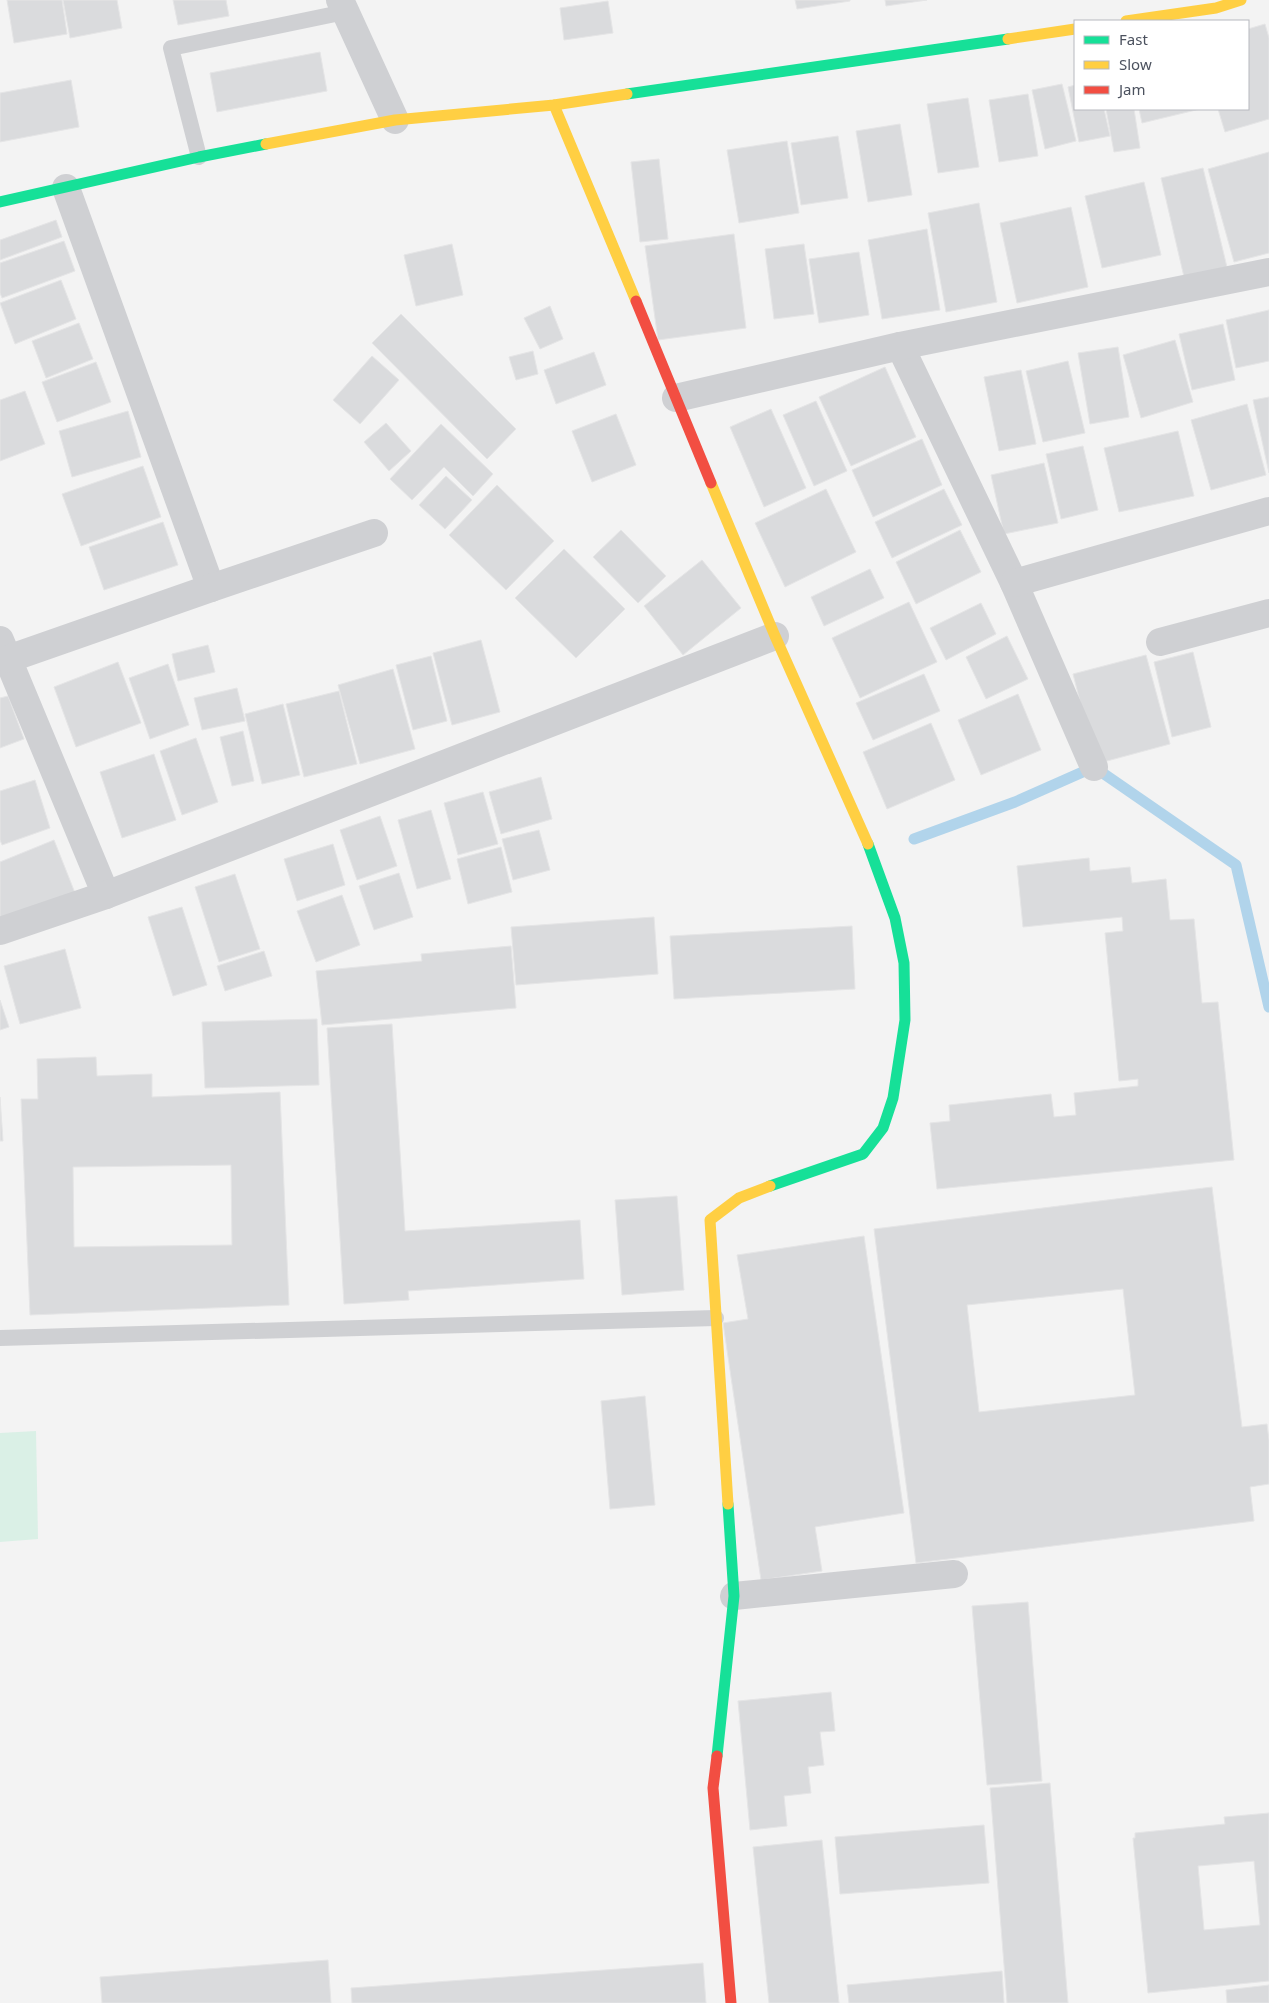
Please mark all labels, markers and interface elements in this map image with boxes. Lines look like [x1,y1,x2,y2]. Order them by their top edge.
legend [1074,20,1249,110]
text: Fast [1119,29,1148,49]
text: Slow [1119,54,1152,74]
text: Jam [1117,79,1146,99]

